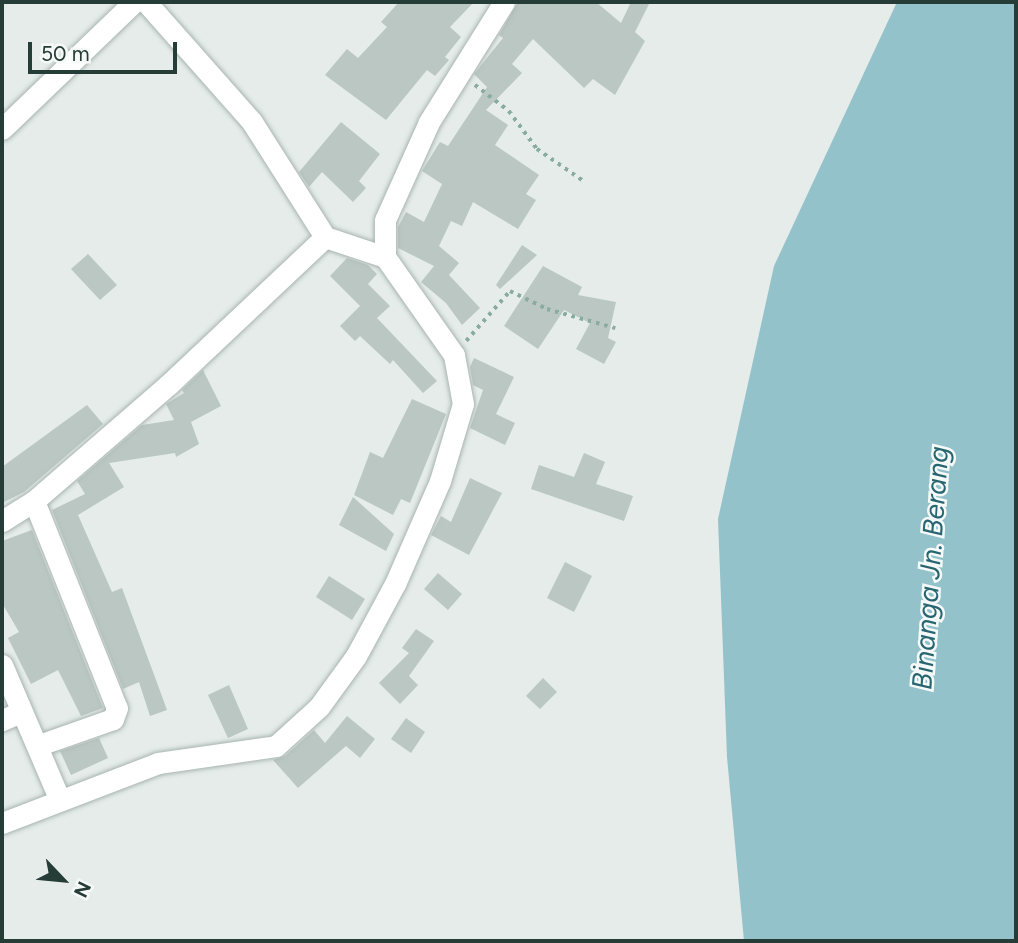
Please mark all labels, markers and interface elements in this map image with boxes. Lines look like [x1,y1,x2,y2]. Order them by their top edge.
scale bar [32,28,180,72]
text: 50 m [41,41,90,66]
water label: Binanga Jn. Berang [905,445,955,691]
north arrow [28,845,98,915]
text: N [69,878,96,901]

